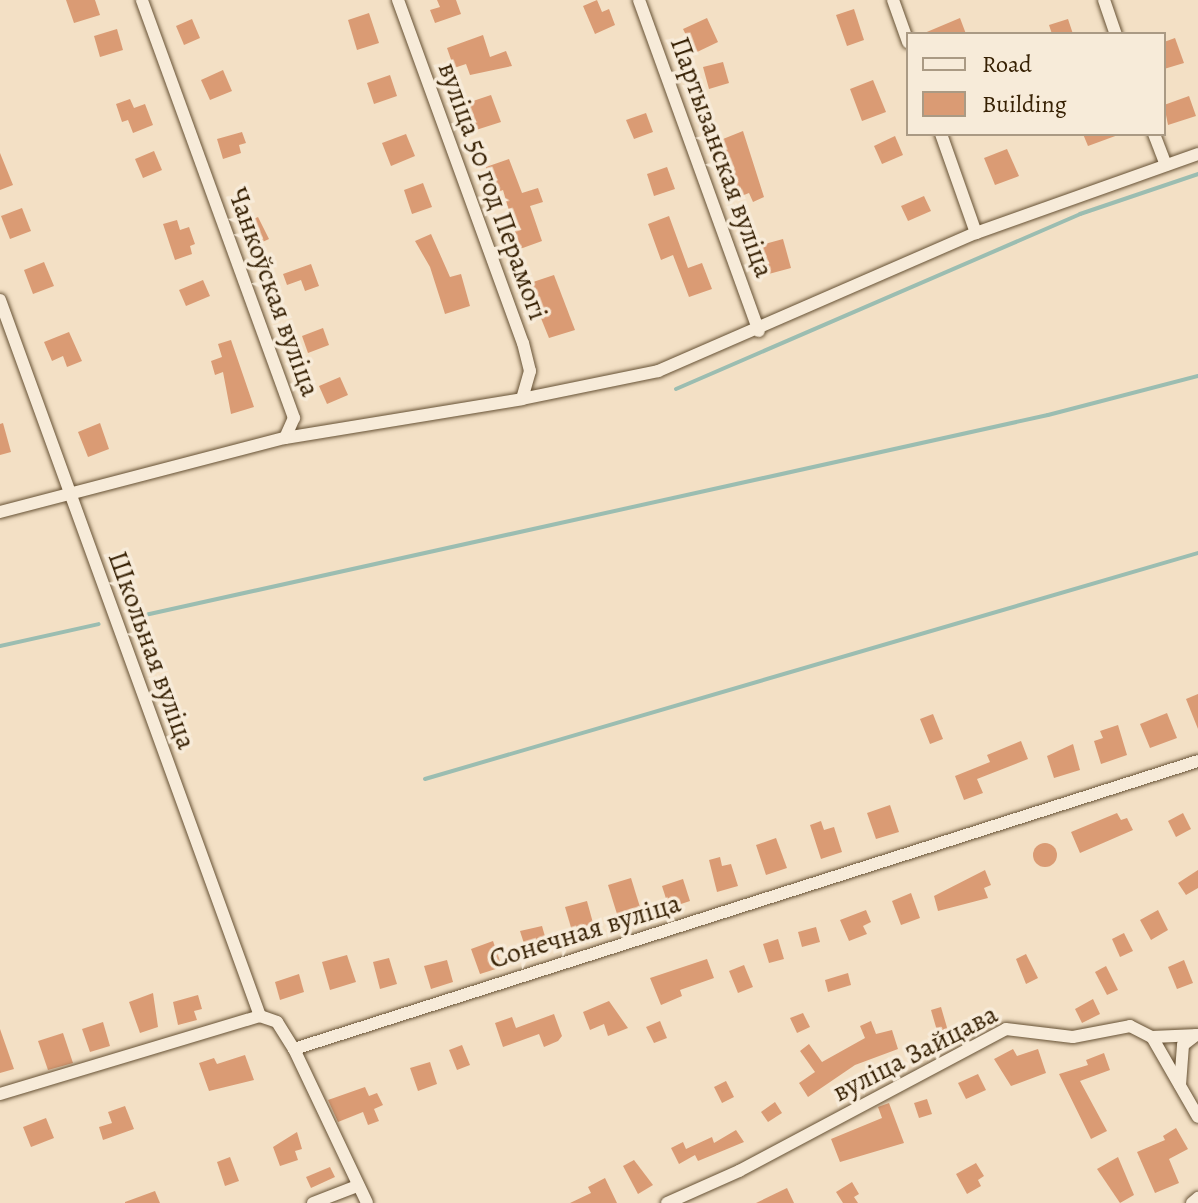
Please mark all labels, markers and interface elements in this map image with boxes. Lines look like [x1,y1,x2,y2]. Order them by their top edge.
street label: Партызанская вуліца [663,32,781,282]
legend [906,32,1166,136]
text: Road [982,48,1032,80]
street label: вуліца 50 год Перамогі [431,58,555,324]
text: Building [982,88,1067,120]
street label: Чанкоўская вуліца [221,183,327,401]
street label: Школьная вуліца [101,546,203,754]
street label: Сонечная вуліца [485,886,685,976]
street label: вуліца Зайцава [827,997,1003,1109]

